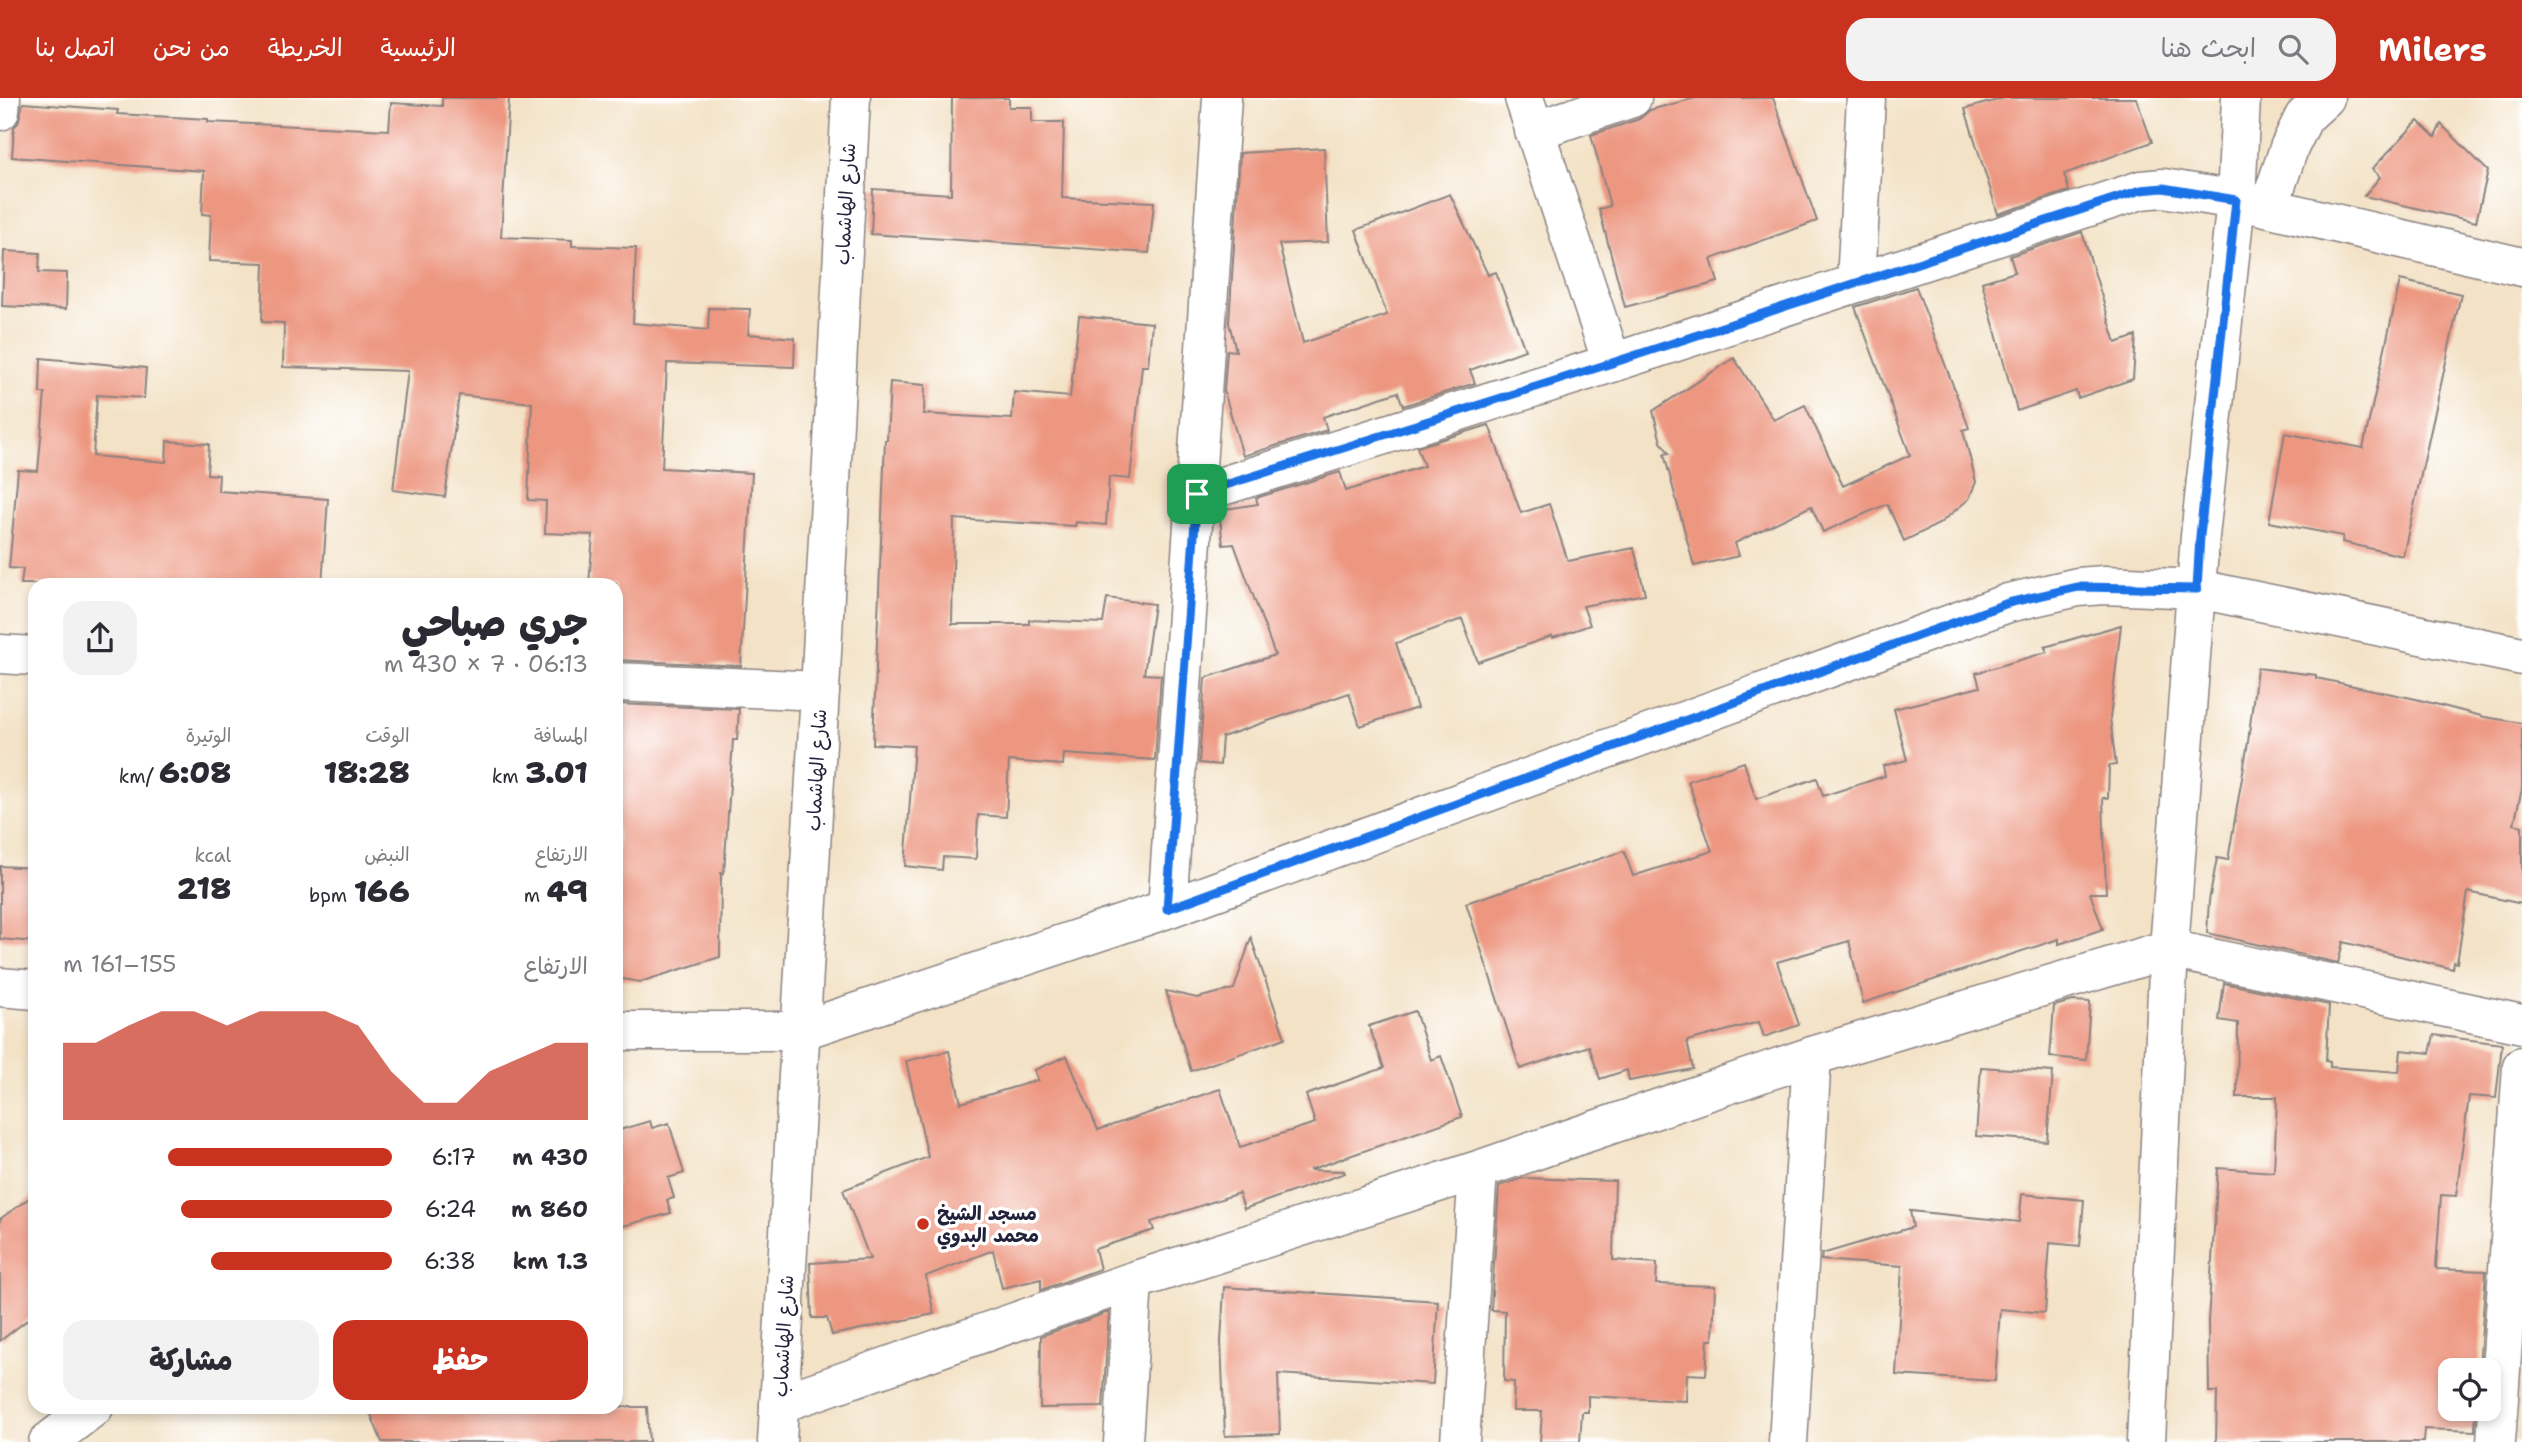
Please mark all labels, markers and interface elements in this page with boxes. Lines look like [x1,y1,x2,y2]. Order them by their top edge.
search box [1846,18,2336,81]
text: Milers [2378,27,2487,72]
text: ابحث هنا [2160,30,2256,65]
icon: search [2274,30,2312,68]
text: اتصل بنا [35,32,115,64]
text: من نحن [153,32,230,64]
text: الخريطة [268,32,343,64]
text: الرئيسية [381,32,456,64]
street label: شارع الهاشماب [830,142,862,266]
pin [1167,464,1227,524]
icon: arrive [1178,475,1216,513]
text: جري صباحي [402,597,588,648]
button: share [63,601,137,675]
text: 06:13 · 7 × 430 m [384,649,588,679]
street label: شارع الهاشماب [801,708,833,832]
text: الوتيرة [185,723,231,748]
text: الوقت [365,723,410,748]
text: المسافة [534,723,588,748]
text: 6:08 [159,752,231,793]
text: 18:28 [323,752,410,793]
text: 3.01 [525,752,588,793]
text: /km [119,764,159,789]
text: km [492,764,525,789]
text: النبض [364,842,410,867]
text: الارتفاع [535,842,588,867]
text: kcal [194,843,231,868]
text: 218 [177,868,231,909]
text: 166 [354,871,410,912]
text: 49 [547,871,588,912]
text: bpm [309,883,354,908]
text: m [524,883,547,908]
text: 155–161 m [63,949,176,979]
text: الارتفاع [524,951,588,981]
text: 6:17 [432,1142,476,1172]
text: 430 m [512,1142,588,1172]
text: 6:24 [425,1194,476,1224]
text: 860 m [511,1194,588,1224]
place label: مسجد الشيخ محمد البدوي [937,1201,1039,1250]
marker: مسجد الشيخ محمد البدوي [915,1216,931,1232]
text: 6:38 [424,1246,476,1276]
text: 1.3 km [513,1246,588,1276]
street label: شارع الهاشماب [768,1274,800,1398]
button: مشاركة [63,1320,319,1400]
button: حفظ [333,1320,588,1400]
map controls [2438,1358,2501,1421]
button: locate [2438,1358,2501,1421]

